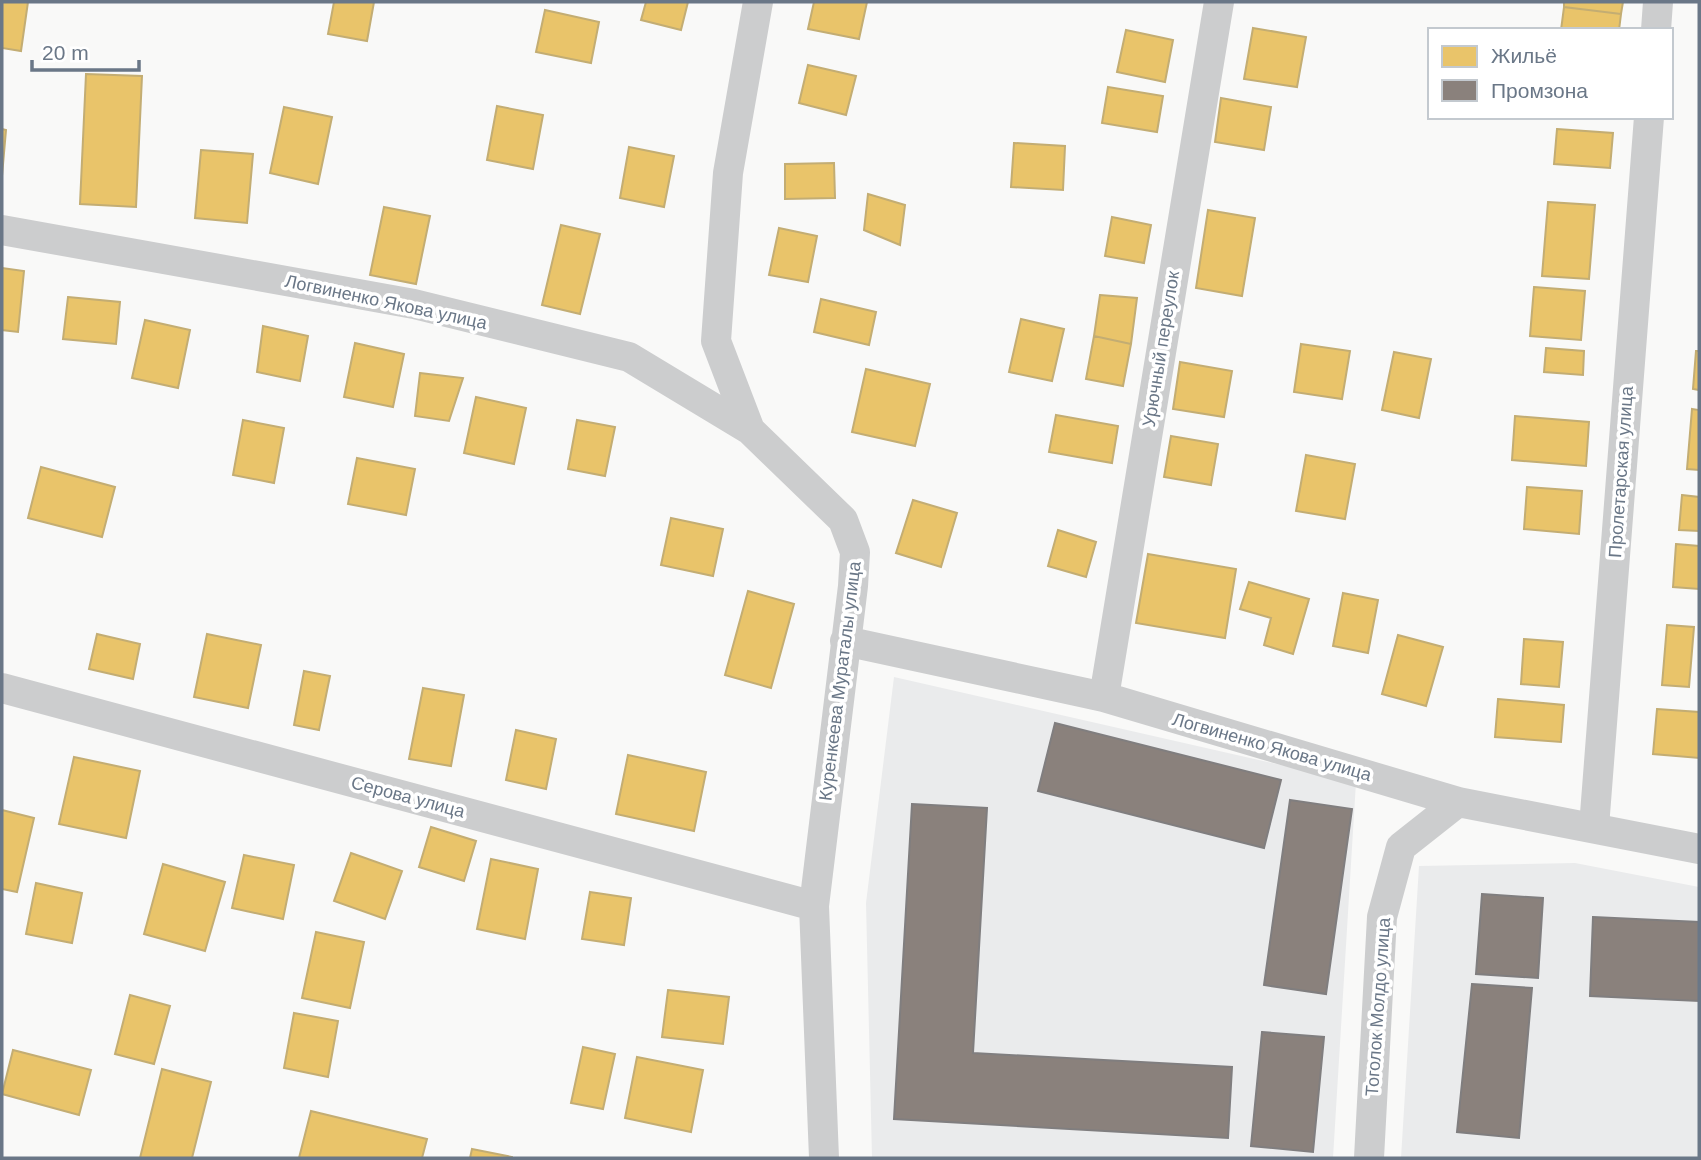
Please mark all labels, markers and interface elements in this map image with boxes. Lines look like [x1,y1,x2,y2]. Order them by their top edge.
scale bar [32,28,138,72]
legend [1428,28,1673,119]
text: 20 m [42,41,89,64]
text: Жильё [1491,44,1557,67]
text: Промзона [1491,79,1588,102]
street label: Урючный переулок [1139,269,1183,429]
street label: Логвиненко Якова улица [283,271,490,333]
street label: Пролетарская улица [1605,385,1637,559]
street label: Куренкеева Мураталы улица [815,559,865,802]
street label: Логвиненко Якова улица [1170,709,1375,785]
street label: Серова улица [349,772,468,822]
street label: Тоголок Молдо улица [1362,916,1394,1097]

